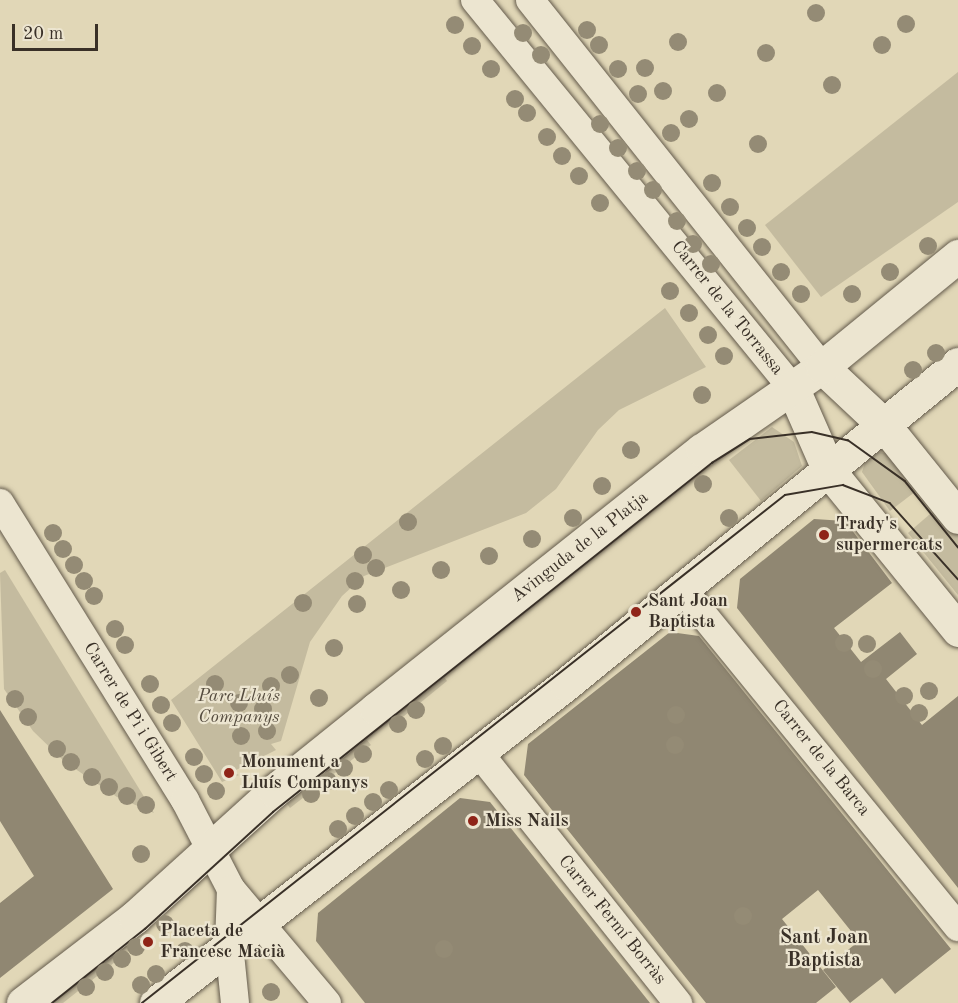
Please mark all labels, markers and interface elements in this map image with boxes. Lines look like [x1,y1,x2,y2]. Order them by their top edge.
scale bar [15,12,100,50]
text: 20 m [23,25,63,43]
street label: Carrer de la Torrassa [666,236,788,380]
street label: Avinguda de la Platja [507,487,653,607]
place label: Trady's supermercats [836,514,942,556]
marker: Trady's supermercats [817,528,831,542]
place label: Sant Joan Baptista [648,591,728,634]
marker: Sant Joan Baptista [629,605,643,619]
street label: Carrer de Pi i Gibert [78,638,182,786]
park label: Parc Lluís Companys [198,686,280,728]
street label: Carrer de la Barca [767,696,875,820]
place label: Monument a Lluís Companys [241,752,368,795]
marker: Monument a Lluís Companys [222,766,236,780]
place label: Miss Nails [485,810,568,832]
marker: Miss Nails [466,814,480,828]
street label: Carrer Fermí Borràs [553,851,671,989]
place label: Placeta de Francesc Macià [160,921,285,964]
district label: Sant Joan Baptista [780,927,868,974]
marker: Placeta de Francesc Macià [141,935,155,949]

